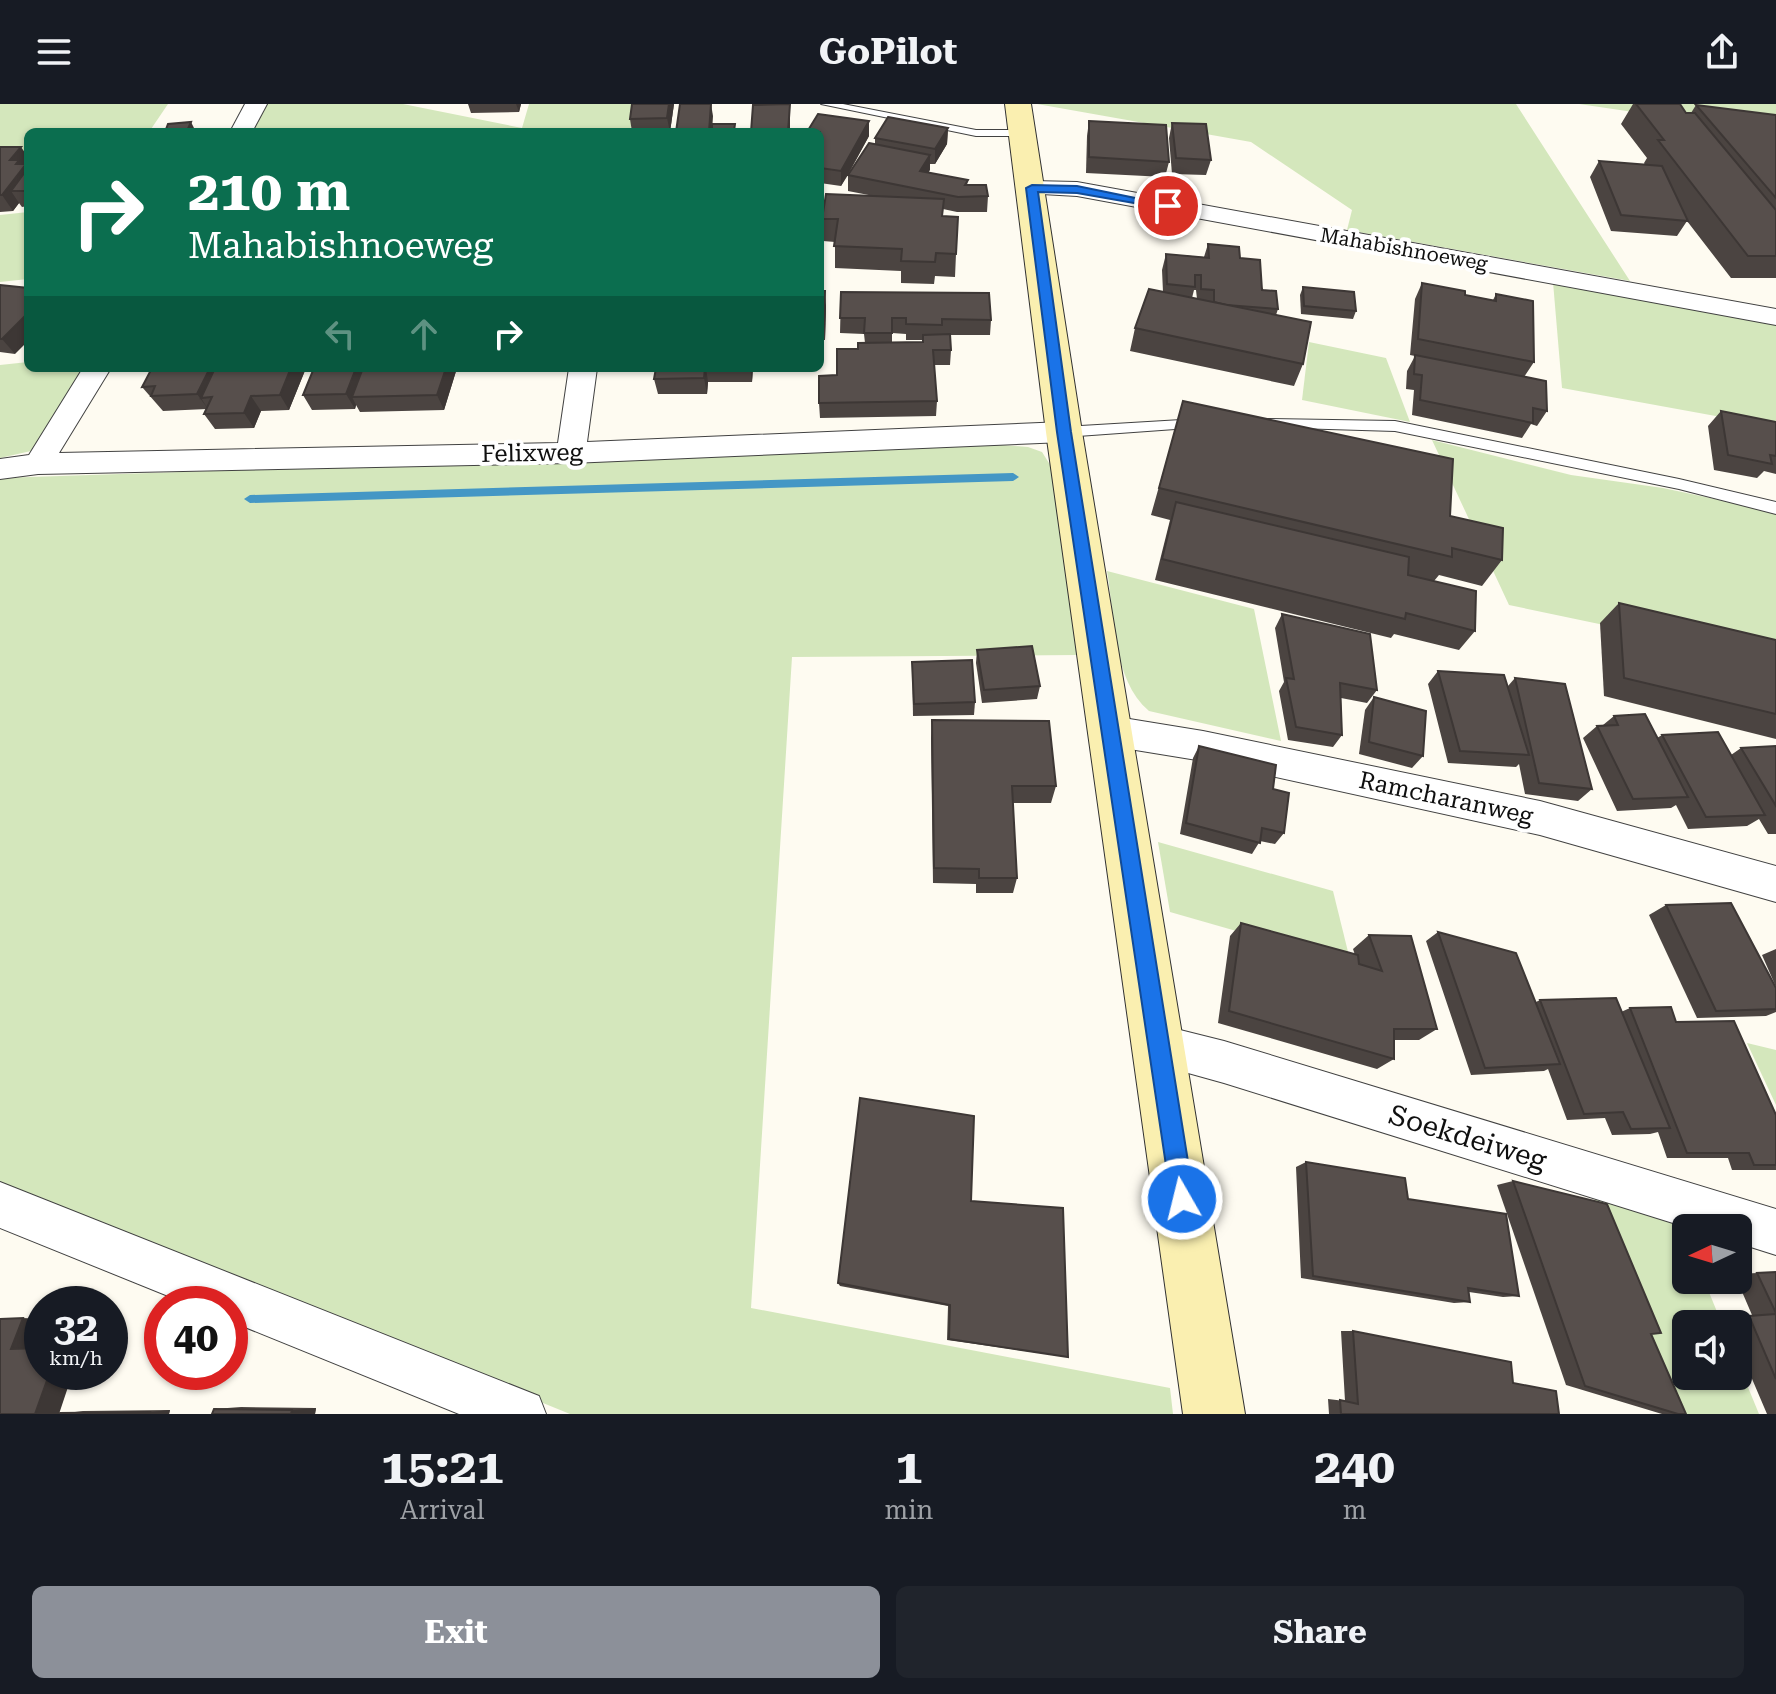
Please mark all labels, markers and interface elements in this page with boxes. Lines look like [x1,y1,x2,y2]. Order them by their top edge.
icon: menu [32,30,76,74]
icon: share [1700,30,1744,74]
text: GoPilot [819,31,957,73]
text: 210 m [188,158,350,224]
icon: right [56,160,160,264]
pin [1134,172,1202,240]
icon: arrive [1146,184,1190,228]
street label: Mahabishnoeweg [1318,222,1490,276]
text: Mahabishnoeweg [188,225,493,267]
icon: left [318,312,362,356]
icon: ahead [402,312,446,356]
icon: right [486,312,530,356]
street label: Felixweg [481,438,584,468]
street label: Ramcharanweg [1356,766,1536,830]
street label: Soekdeiweg [1385,1098,1551,1177]
position arrow [1140,1157,1224,1241]
north arrow [1672,1214,1752,1294]
map controls [1672,1214,1752,1390]
speed limit sign: 40 [144,1286,248,1390]
text: 32 [54,1304,98,1351]
button: sound [1672,1310,1752,1390]
text: km/h [49,1346,103,1370]
text: 15:21 [381,1439,504,1495]
text: 1 [895,1439,922,1495]
text: 240 [1314,1439,1395,1495]
text: Arrival [400,1495,485,1525]
text: min [885,1495,933,1525]
text: m [1343,1495,1367,1525]
button: Exit [32,1586,880,1678]
button: Share [896,1586,1744,1678]

